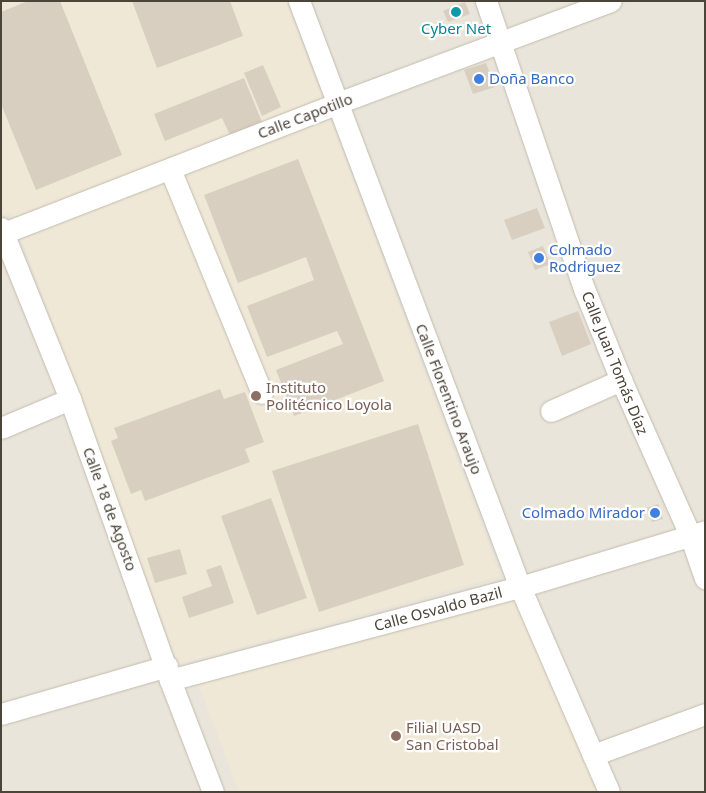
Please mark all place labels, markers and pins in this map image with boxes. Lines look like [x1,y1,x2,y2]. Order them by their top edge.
marker: Cyber Net [450,6,462,18]
place label: Cyber Net [421,20,491,38]
place label: Doña Banco [489,70,574,88]
marker: Doña Banco [473,73,485,85]
place label: Colmado Rodriguez [549,240,621,275]
marker: Colmado Rodriguez [533,252,545,264]
place label: Instituto Politécnico Loyola [266,378,392,413]
marker: Instituto Politécnico Loyola [250,390,262,402]
place label: Colmado Mirador [522,504,645,522]
marker: Colmado Mirador [649,507,661,519]
place label: Filial UASD San Cristobal [406,718,499,753]
marker: Filial UASD San Cristobal [390,730,402,742]

